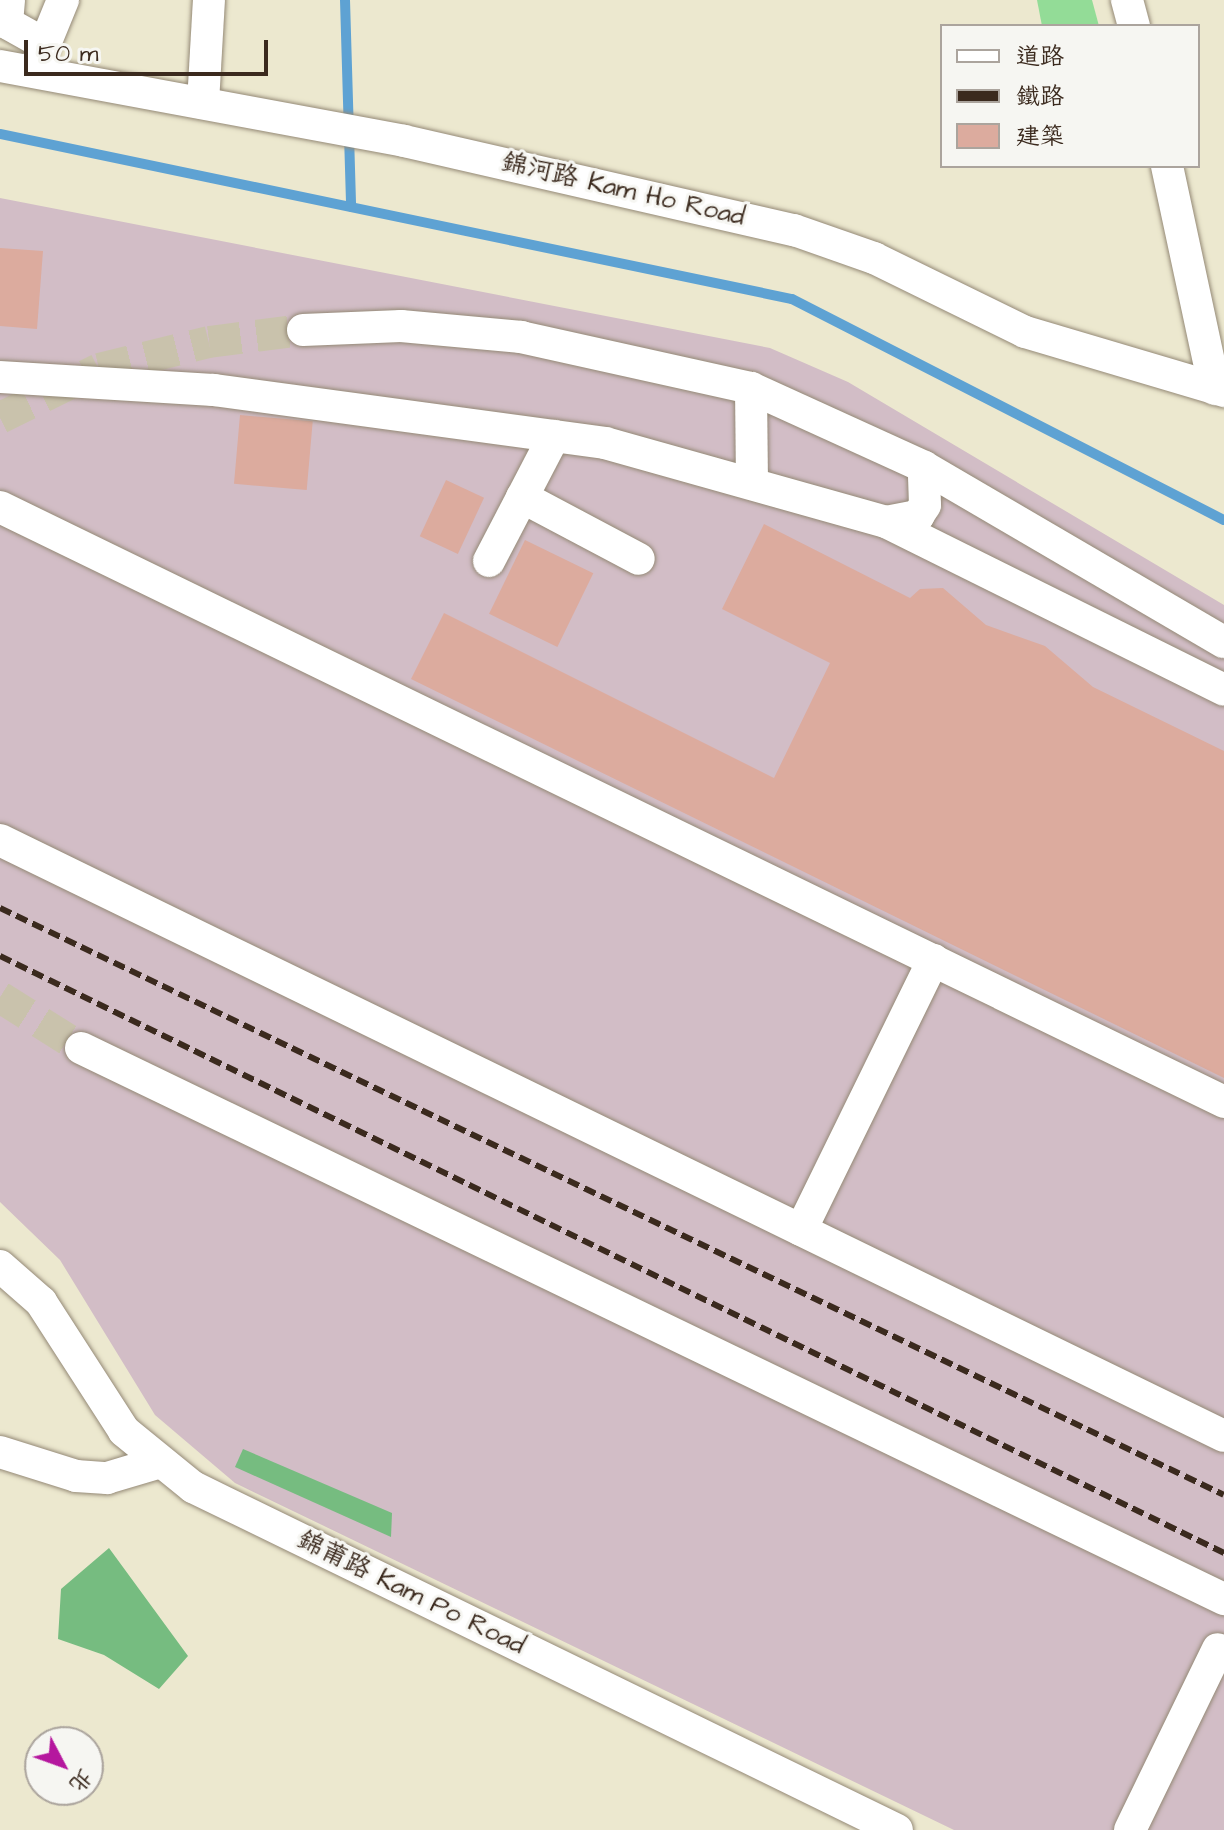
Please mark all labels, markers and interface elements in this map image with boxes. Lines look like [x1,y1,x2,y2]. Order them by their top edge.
scale bar [28,24,272,74]
legend [940,24,1200,168]
text: 50 m [38,37,98,71]
text: 道路 [1016,40,1064,74]
text: 鐵路 [1016,80,1064,114]
text: 建築 [1016,120,1064,154]
street label: 錦河路 Kam Ho Road [498,147,748,233]
street label: 錦莆路 Kam Po Road [292,1524,530,1662]
north arrow [24,1726,104,1806]
text: 北 [62,1762,100,1799]

